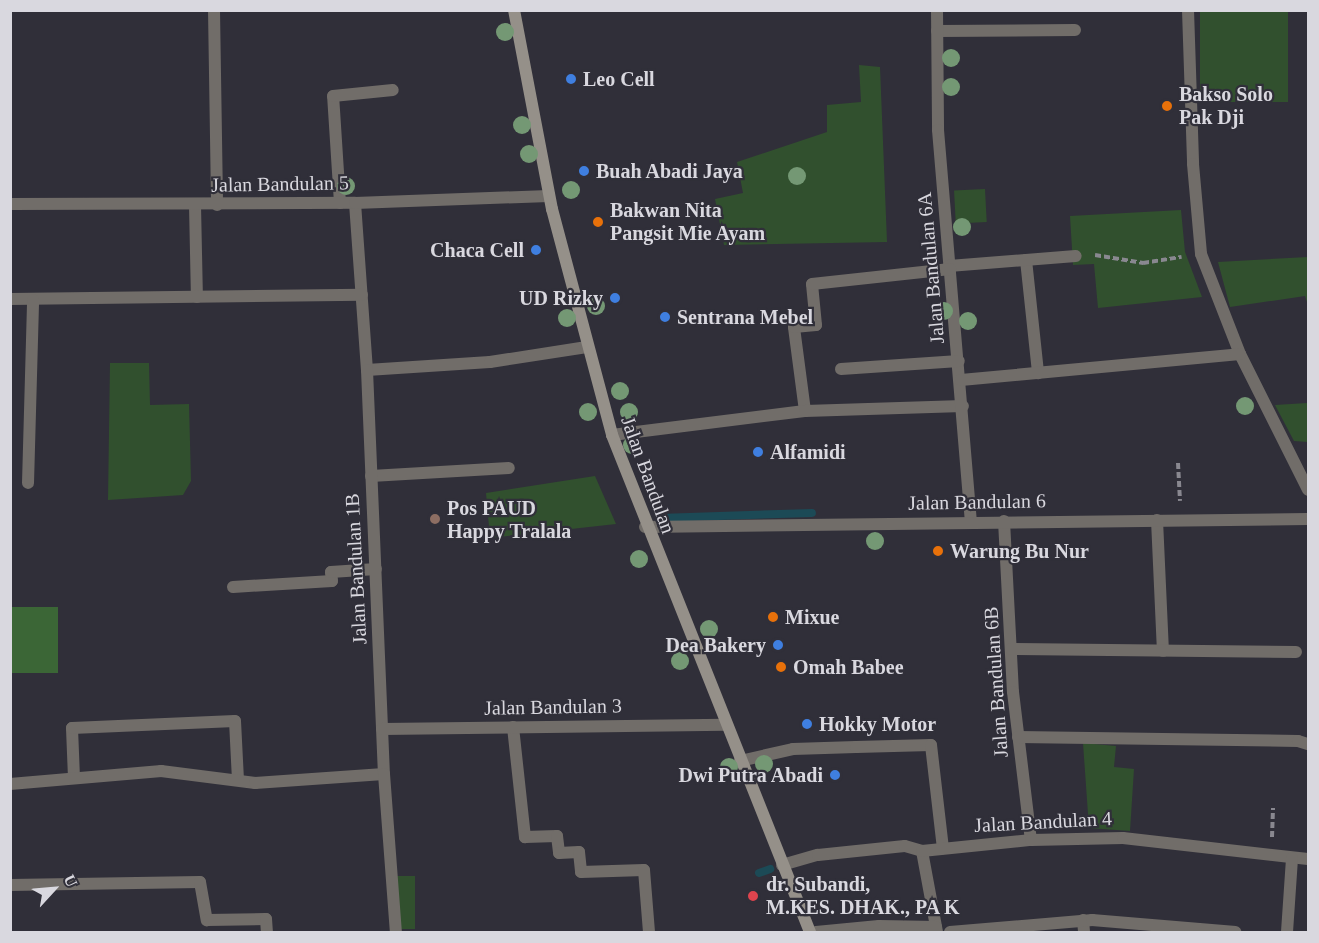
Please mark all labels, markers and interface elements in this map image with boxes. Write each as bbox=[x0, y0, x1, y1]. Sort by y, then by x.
place label: Leo Cell bbox=[583, 67, 655, 91]
marker: Leo Cell bbox=[564, 72, 578, 86]
place label: Bakso Solo Pak Dji bbox=[1179, 83, 1273, 130]
marker: Bakso Solo Pak Dji bbox=[1160, 99, 1174, 113]
place label: Buah Abadi Jaya bbox=[596, 159, 744, 183]
marker: Buah Abadi Jaya bbox=[577, 164, 591, 178]
street label: Jalan Bandulan 5 bbox=[211, 171, 349, 197]
street label: Jalan Bandulan 6A bbox=[912, 191, 950, 345]
place label: Bakwan Nita Pangsit Mie Ayam bbox=[610, 198, 766, 245]
marker: Bakwan Nita Pangsit Mie Ayam bbox=[591, 215, 605, 229]
place label: Chaca Cell bbox=[430, 238, 524, 262]
marker: Chaca Cell bbox=[529, 243, 543, 257]
place label: UD Rizky bbox=[519, 286, 603, 310]
marker: UD Rizky bbox=[608, 291, 622, 305]
place label: Sentrana Mebel bbox=[677, 305, 813, 329]
marker: Sentrana Mebel bbox=[658, 310, 672, 324]
street label: Jalan Bandulan bbox=[616, 413, 680, 537]
place label: Alfamidi bbox=[770, 440, 846, 464]
marker: Alfamidi bbox=[751, 445, 765, 459]
street label: Jalan Bandulan 6 bbox=[908, 489, 1046, 515]
street label: Jalan Bandulan 1B bbox=[340, 493, 372, 645]
place label: Pos PAUD Happy Tralala bbox=[447, 496, 572, 543]
marker: Pos PAUD Happy Tralala bbox=[428, 512, 442, 526]
place label: Warung Bu Nur bbox=[950, 539, 1089, 563]
marker: Warung Bu Nur bbox=[931, 544, 945, 558]
place label: Mixue bbox=[785, 605, 839, 629]
street label: Jalan Bandulan 6B bbox=[979, 606, 1013, 758]
marker: Mixue bbox=[766, 610, 780, 624]
place label: Dea Bakery bbox=[665, 633, 766, 657]
marker: Dea Bakery bbox=[771, 638, 785, 652]
place label: Omah Babee bbox=[793, 655, 904, 679]
marker: Omah Babee bbox=[774, 660, 788, 674]
street label: Jalan Bandulan 3 bbox=[484, 694, 622, 720]
place label: Hokky Motor bbox=[819, 712, 936, 736]
marker: Hokky Motor bbox=[800, 717, 814, 731]
place label: Dwi Putra Abadi bbox=[677, 763, 823, 787]
marker: Dwi Putra Abadi bbox=[828, 768, 842, 782]
street label: Jalan Bandulan 4 bbox=[974, 806, 1112, 838]
north arrow bbox=[24, 859, 84, 919]
text: U bbox=[60, 872, 81, 890]
place label: dr. Subandi, M.KES. DHAK., PA K bbox=[766, 873, 961, 920]
marker: dr. Subandi, M.KES. DHAK., PA K bbox=[744, 887, 762, 905]

